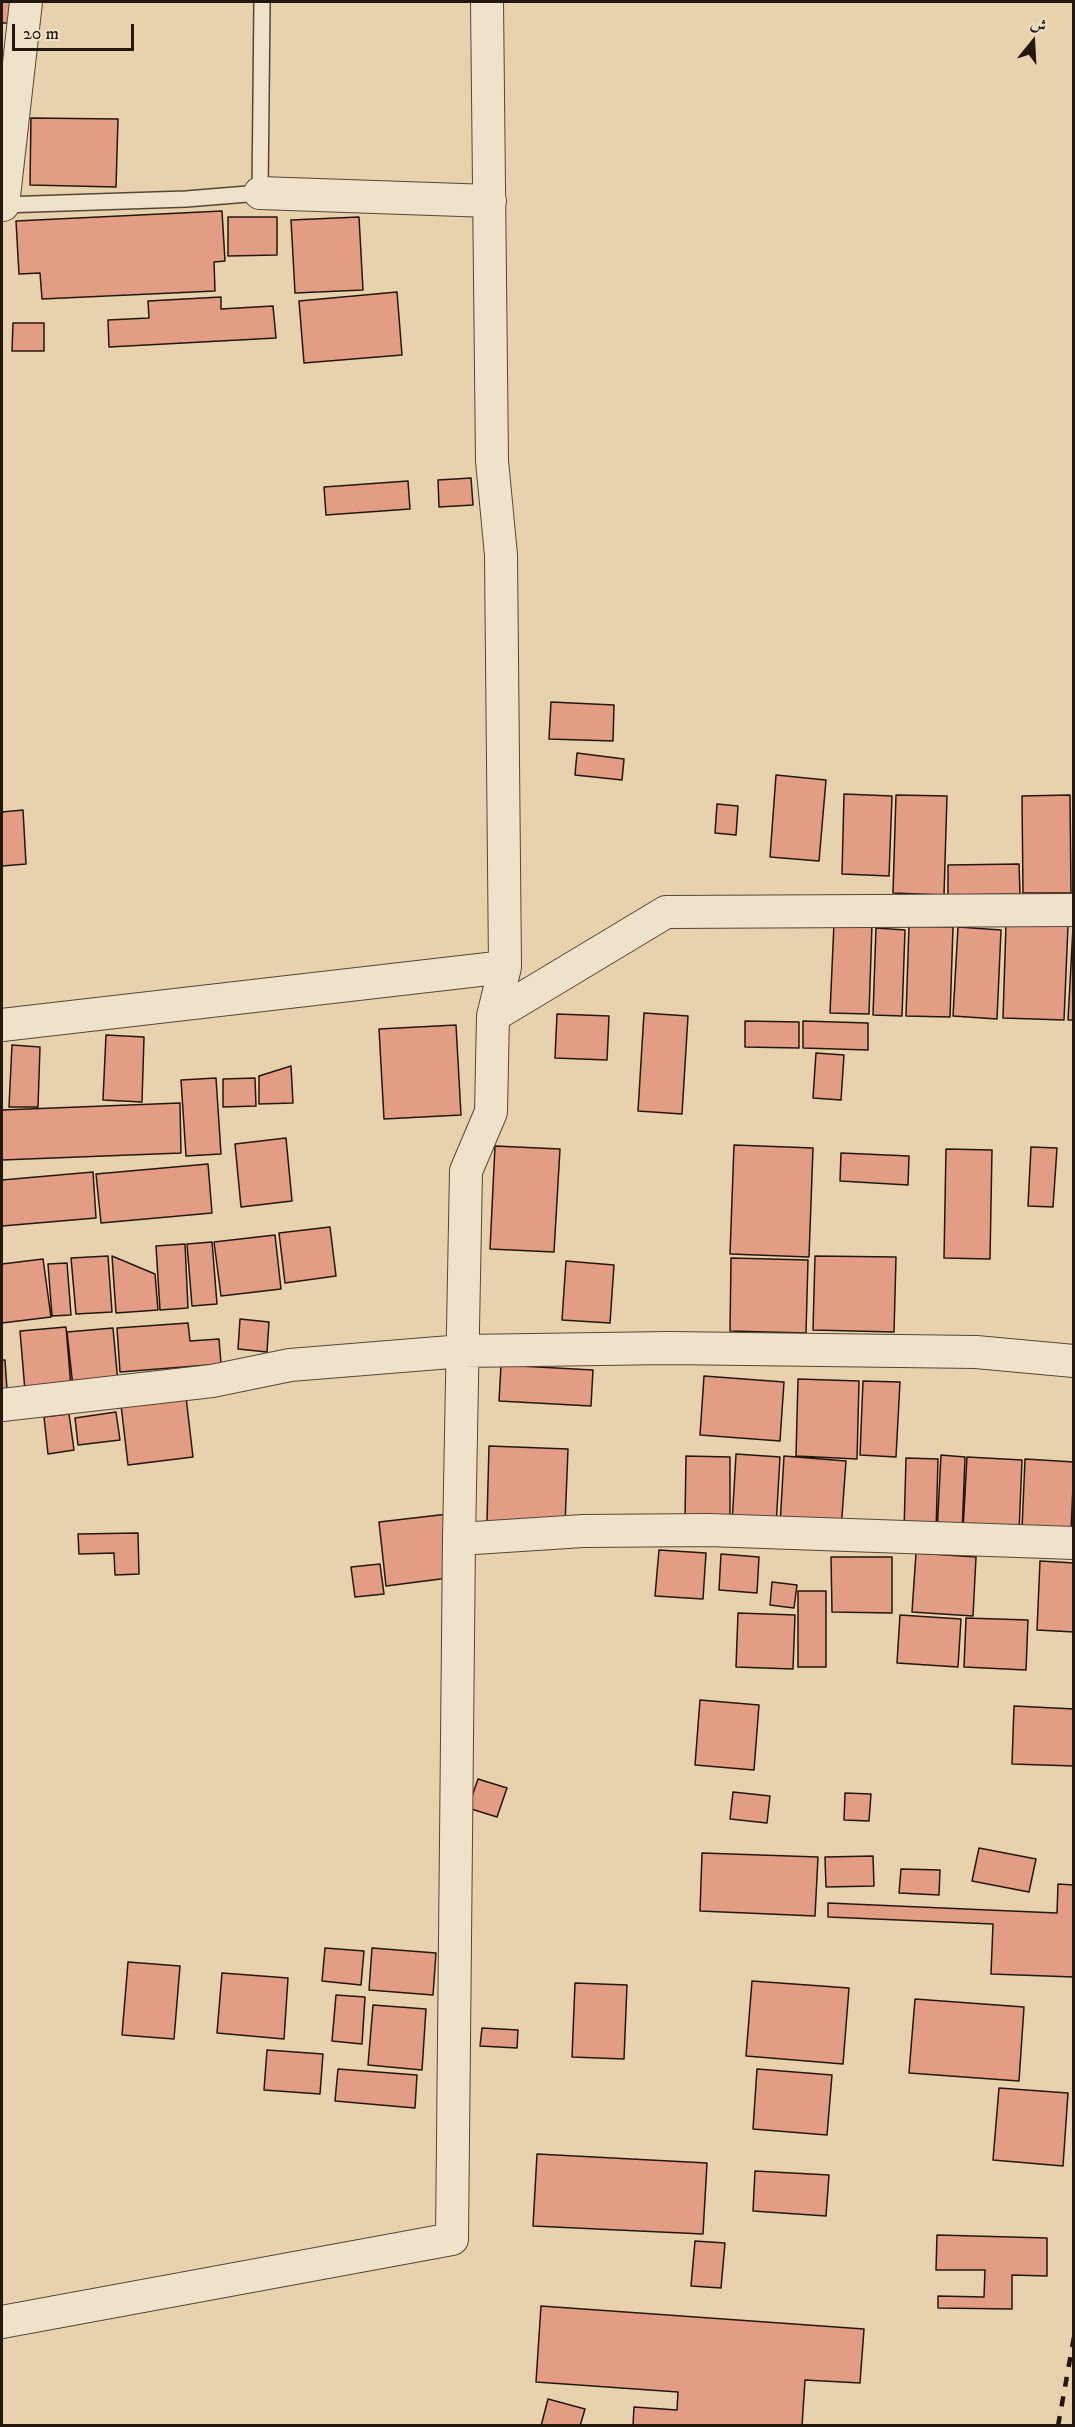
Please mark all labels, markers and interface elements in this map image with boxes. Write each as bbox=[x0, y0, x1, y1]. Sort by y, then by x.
scale bar bbox=[15, 12, 136, 50]
north arrow bbox=[1003, 12, 1063, 72]
text: ش bbox=[1028, 13, 1049, 37]
text: 20 m bbox=[23, 23, 59, 45]

